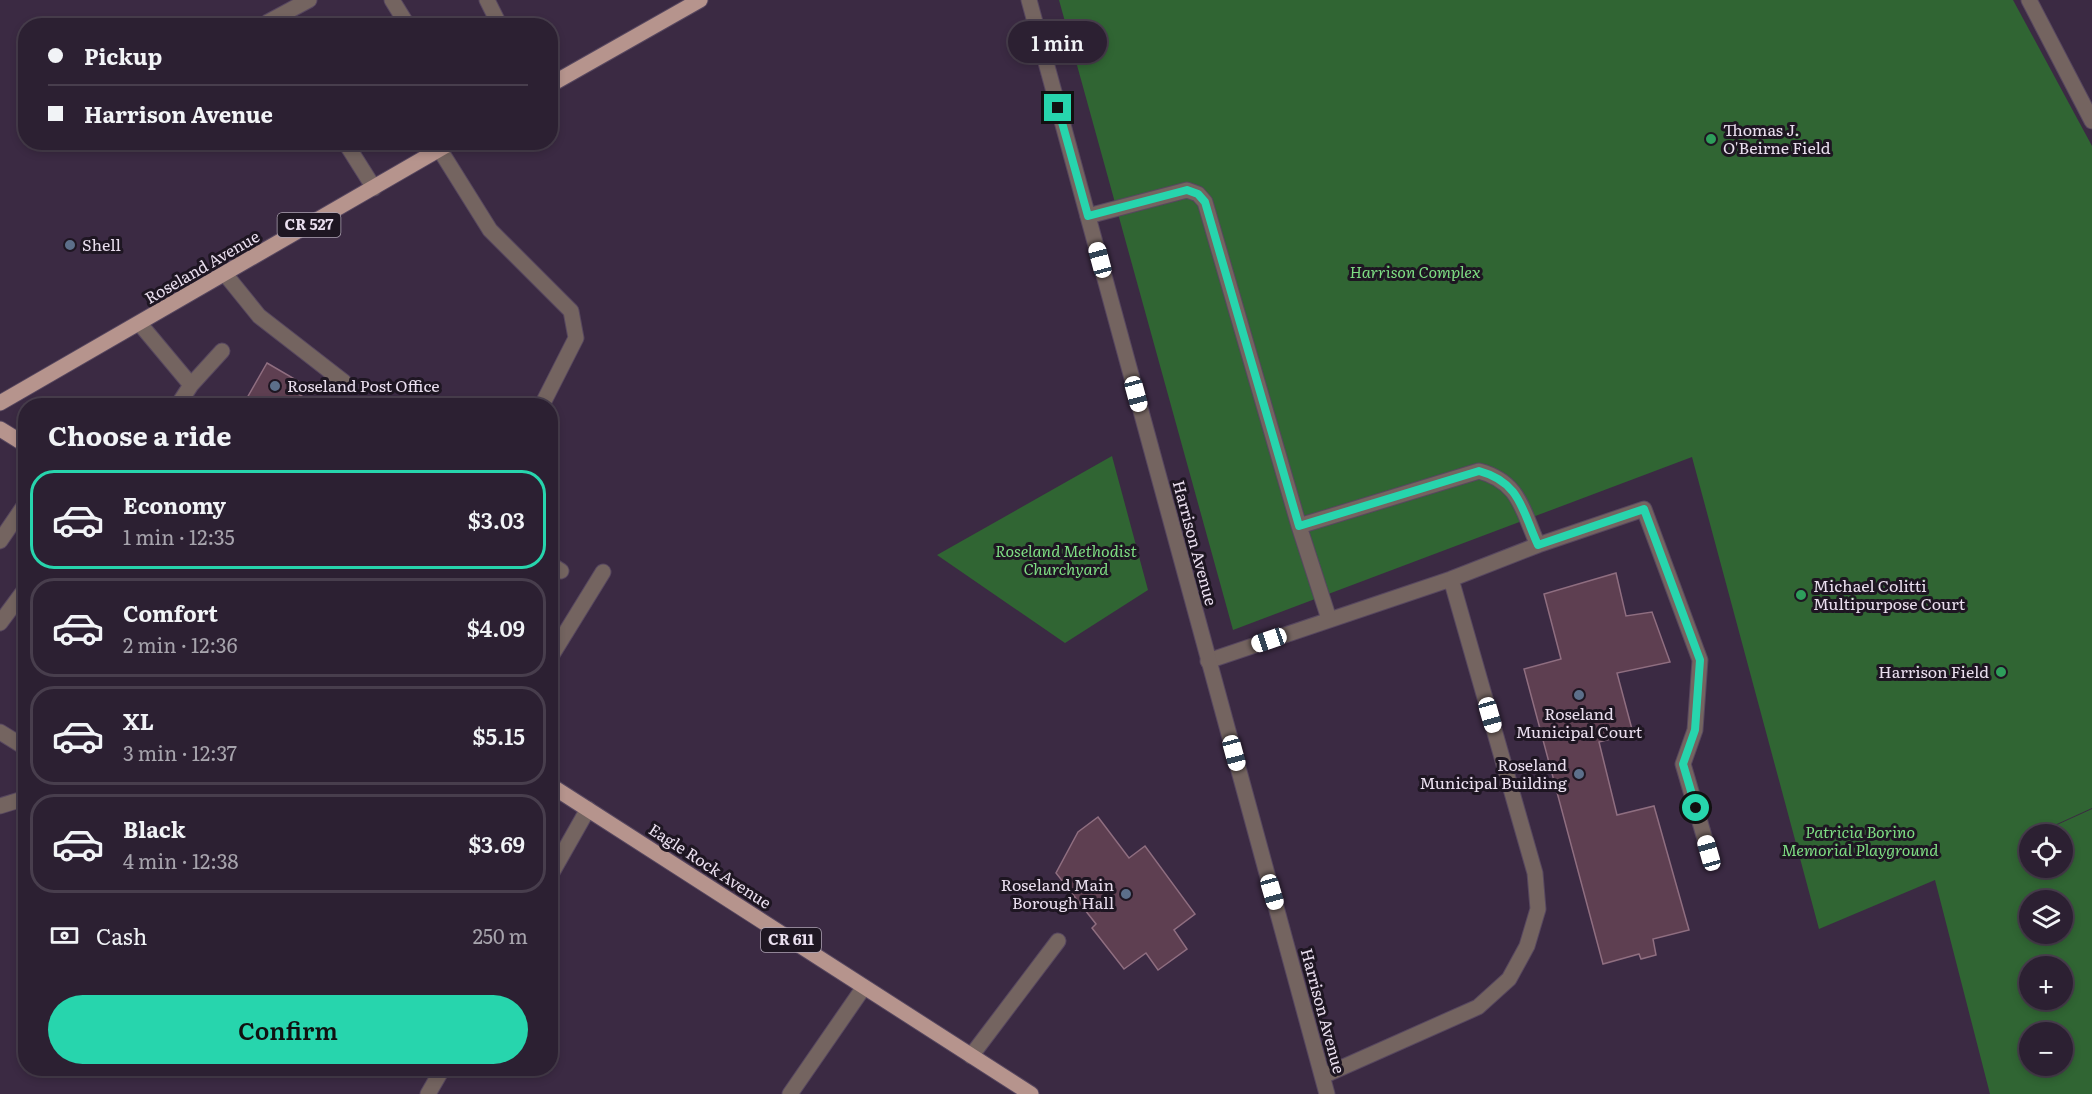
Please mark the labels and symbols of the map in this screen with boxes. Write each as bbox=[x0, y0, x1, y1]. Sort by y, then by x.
callout: 1 min bbox=[1008, 21, 1108, 63]
route end bbox=[1044, 94, 1071, 121]
place label: Thomas J. O'Beirne Field bbox=[1723, 117, 1831, 159]
marker: Thomas J. O'Beirne Field bbox=[1704, 132, 1718, 146]
road number: CR 527 bbox=[278, 213, 340, 237]
street label: Roseland Avenue bbox=[140, 223, 263, 309]
place label: Shell bbox=[82, 232, 121, 256]
marker: Shell bbox=[63, 238, 77, 252]
car bbox=[1087, 240, 1113, 280]
park label: Harrison Complex bbox=[1350, 259, 1481, 283]
place label: Roseland Post Office bbox=[287, 373, 440, 397]
car bbox=[1123, 374, 1149, 414]
marker: Roseland Post Office bbox=[268, 379, 282, 393]
street label: Harrison Avenue bbox=[1168, 477, 1224, 608]
park label: Roseland Methodist Churchyard bbox=[995, 538, 1138, 580]
place label: Michael Colitti Multipurpose Court bbox=[1813, 573, 1966, 615]
marker: Michael Colitti Multipurpose Court bbox=[1794, 588, 1808, 602]
car bbox=[1249, 626, 1289, 654]
place label: Harrison Field bbox=[1878, 659, 1989, 683]
marker: Harrison Field bbox=[1994, 665, 2008, 679]
marker: Roseland Municipal Court bbox=[1572, 688, 1586, 702]
car bbox=[1476, 695, 1504, 735]
place label: Roseland Municipal Court bbox=[1516, 701, 1643, 743]
car bbox=[1221, 733, 1247, 773]
place label: Roseland Municipal Building bbox=[1419, 752, 1567, 794]
marker: Roseland Municipal Building bbox=[1572, 767, 1586, 781]
route start bbox=[1682, 794, 1709, 821]
street label: Eagle Rock Avenue bbox=[645, 816, 777, 914]
park label: Patricia Borino Memorial Playground bbox=[1782, 819, 1939, 861]
car bbox=[1695, 833, 1723, 873]
place label: Roseland Main Borough Hall bbox=[1001, 872, 1114, 914]
car bbox=[1258, 872, 1286, 912]
marker: Roseland Main Borough Hall bbox=[1119, 887, 1133, 901]
road number: CR 611 bbox=[761, 928, 821, 952]
street label: Harrison Avenue bbox=[1296, 945, 1352, 1076]

